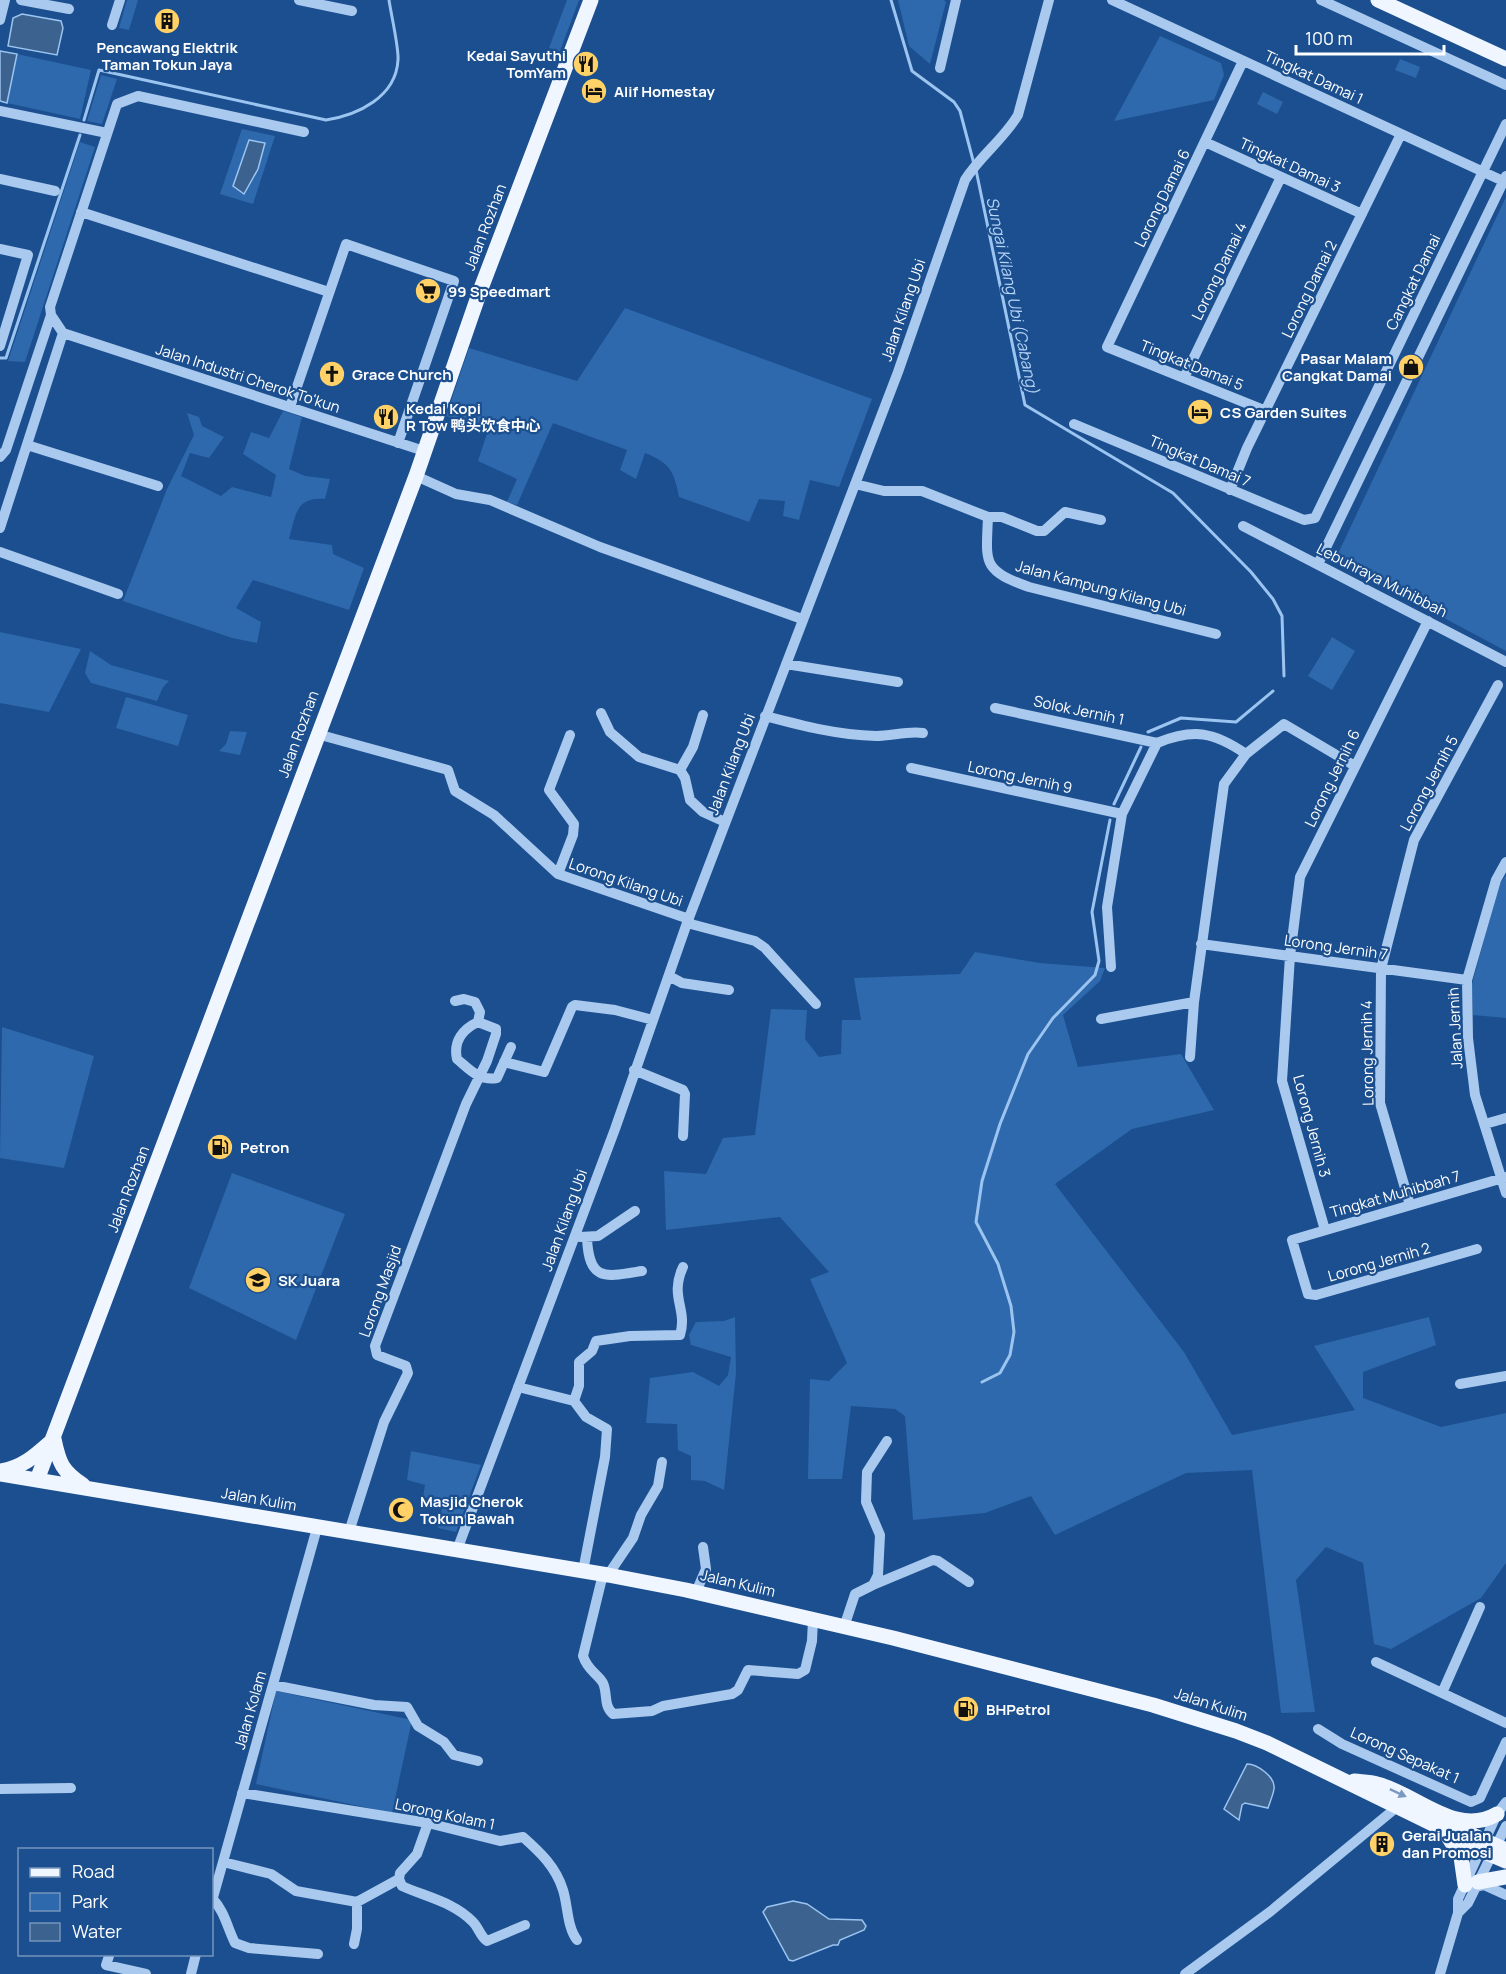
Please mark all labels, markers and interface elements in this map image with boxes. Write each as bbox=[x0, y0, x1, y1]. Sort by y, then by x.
building icon: Pencawang Elektrik Taman Tokun Jaya bbox=[152, 6, 182, 36]
scale bar bbox=[1296, 18, 1444, 56]
text: 100 m bbox=[1305, 26, 1353, 50]
place label: Pencawang Elektrik Taman Tokun Jaya bbox=[96, 37, 238, 75]
place label: Kedai Sayuthi TomYam bbox=[467, 45, 566, 83]
street label: Tingkat Damai 1 bbox=[1261, 45, 1367, 109]
restaurant icon: Kedai Sayuthi TomYam bbox=[571, 49, 601, 79]
hotel icon: Alif Homestay bbox=[579, 76, 609, 106]
place label: Alif Homestay bbox=[614, 81, 715, 102]
street label: Tingkat Damai 3 bbox=[1236, 132, 1344, 198]
street label: Lorong Damai 6 bbox=[1129, 145, 1195, 251]
street label: Jalan Rozhan bbox=[459, 181, 511, 273]
water label: Sungai Kilang Ubi (Cabang) bbox=[981, 195, 1045, 396]
street label: Lorong Damai 4 bbox=[1186, 219, 1252, 323]
street label: Cangkat Damai bbox=[1381, 230, 1445, 334]
street label: Lorong Damai 2 bbox=[1276, 237, 1342, 341]
street label: Jalan Kilang Ubi bbox=[876, 256, 930, 364]
supermarket icon: 99 Speedmart bbox=[413, 276, 443, 306]
place label: 99 Speedmart bbox=[448, 281, 551, 302]
street label: Tingkat Damai 5 bbox=[1137, 335, 1247, 395]
street label: Jalan Industri Cherok To'kun bbox=[153, 338, 343, 418]
place label: Pasar Malam Cangkat Damai bbox=[1282, 348, 1392, 386]
shop icon: Pasar Malam Cangkat Damai bbox=[1396, 352, 1426, 382]
church icon: Grace Church bbox=[317, 359, 347, 389]
place label: Grace Church bbox=[352, 364, 452, 385]
hotel icon: CS Garden Suites bbox=[1185, 397, 1215, 427]
place label: Kedai Kopi R Tow 鸭头饮食中心 bbox=[406, 398, 541, 436]
restaurant icon: Kedai Kopi R Tow 鸭头饮食中心 bbox=[371, 402, 401, 432]
place label: CS Garden Suites bbox=[1220, 402, 1347, 423]
street label: Tingkat Damai 7 bbox=[1146, 430, 1254, 492]
street label: Lebuhraya Muhibbah bbox=[1313, 538, 1451, 622]
street label: Jalan Kampung Kilang Ubi bbox=[1014, 555, 1188, 621]
street label: Jalan Rozhan bbox=[273, 687, 323, 780]
street label: Solok Jernih 1 bbox=[1032, 690, 1126, 730]
street label: Jalan Kilang Ubi bbox=[702, 710, 760, 818]
street label: Lorong Jernih 6 bbox=[1299, 726, 1365, 830]
street label: Lorong Jernih 5 bbox=[1395, 731, 1463, 835]
street label: Lorong Jernih 9 bbox=[966, 756, 1074, 798]
street label: Lorong Kilang Ubi bbox=[566, 853, 686, 911]
street label: Lorong Jernih 7 bbox=[1283, 929, 1389, 965]
street label: Jalan Jernih bbox=[1442, 987, 1468, 1069]
street label: Lorong Jernih 4 bbox=[1356, 1000, 1378, 1106]
street label: Lorong Jernih 3 bbox=[1288, 1072, 1336, 1180]
fuel station icon: Petron bbox=[205, 1132, 235, 1162]
place label: Petron bbox=[240, 1137, 289, 1158]
street label: Jalan Rozhan bbox=[102, 1143, 154, 1235]
street label: Tingkat Muhibbah 7 bbox=[1327, 1165, 1463, 1223]
street label: Jalan Kilang Ubi bbox=[536, 1166, 592, 1274]
street label: Lorong Jernih 2 bbox=[1325, 1237, 1433, 1287]
street label: Lorong Masjid bbox=[354, 1242, 406, 1340]
school or university icon: SK Juara bbox=[243, 1265, 273, 1295]
place label: SK Juara bbox=[278, 1270, 340, 1291]
street label: Jalan Kulim bbox=[220, 1482, 298, 1516]
place label: Masjid Cherok Tokun Bawah bbox=[420, 1491, 524, 1529]
mosque icon: Masjid Cherok Tokun Bawah bbox=[386, 1495, 416, 1525]
street label: Jalan Kulim bbox=[699, 1564, 777, 1602]
street label: Jalan Kolam bbox=[229, 1668, 271, 1752]
street label: Jalan Kulim bbox=[1172, 1682, 1250, 1726]
fuel station icon: BHPetrol bbox=[951, 1694, 981, 1724]
place label: BHPetrol bbox=[986, 1699, 1051, 1720]
street label: Lorong Sepakat 1 bbox=[1347, 1722, 1463, 1788]
one-way arrow bbox=[1390, 1789, 1407, 1798]
street label: Lorong Kolam 1 bbox=[393, 1793, 497, 1835]
place label: Gerai Jualan dan Promosi bbox=[1402, 1825, 1492, 1863]
building icon: Gerai Jualan dan Promosi bbox=[1367, 1829, 1397, 1859]
legend bbox=[18, 1848, 213, 1956]
text: Road bbox=[72, 1859, 115, 1883]
text: Park bbox=[72, 1889, 109, 1913]
text: Water bbox=[72, 1919, 122, 1943]

